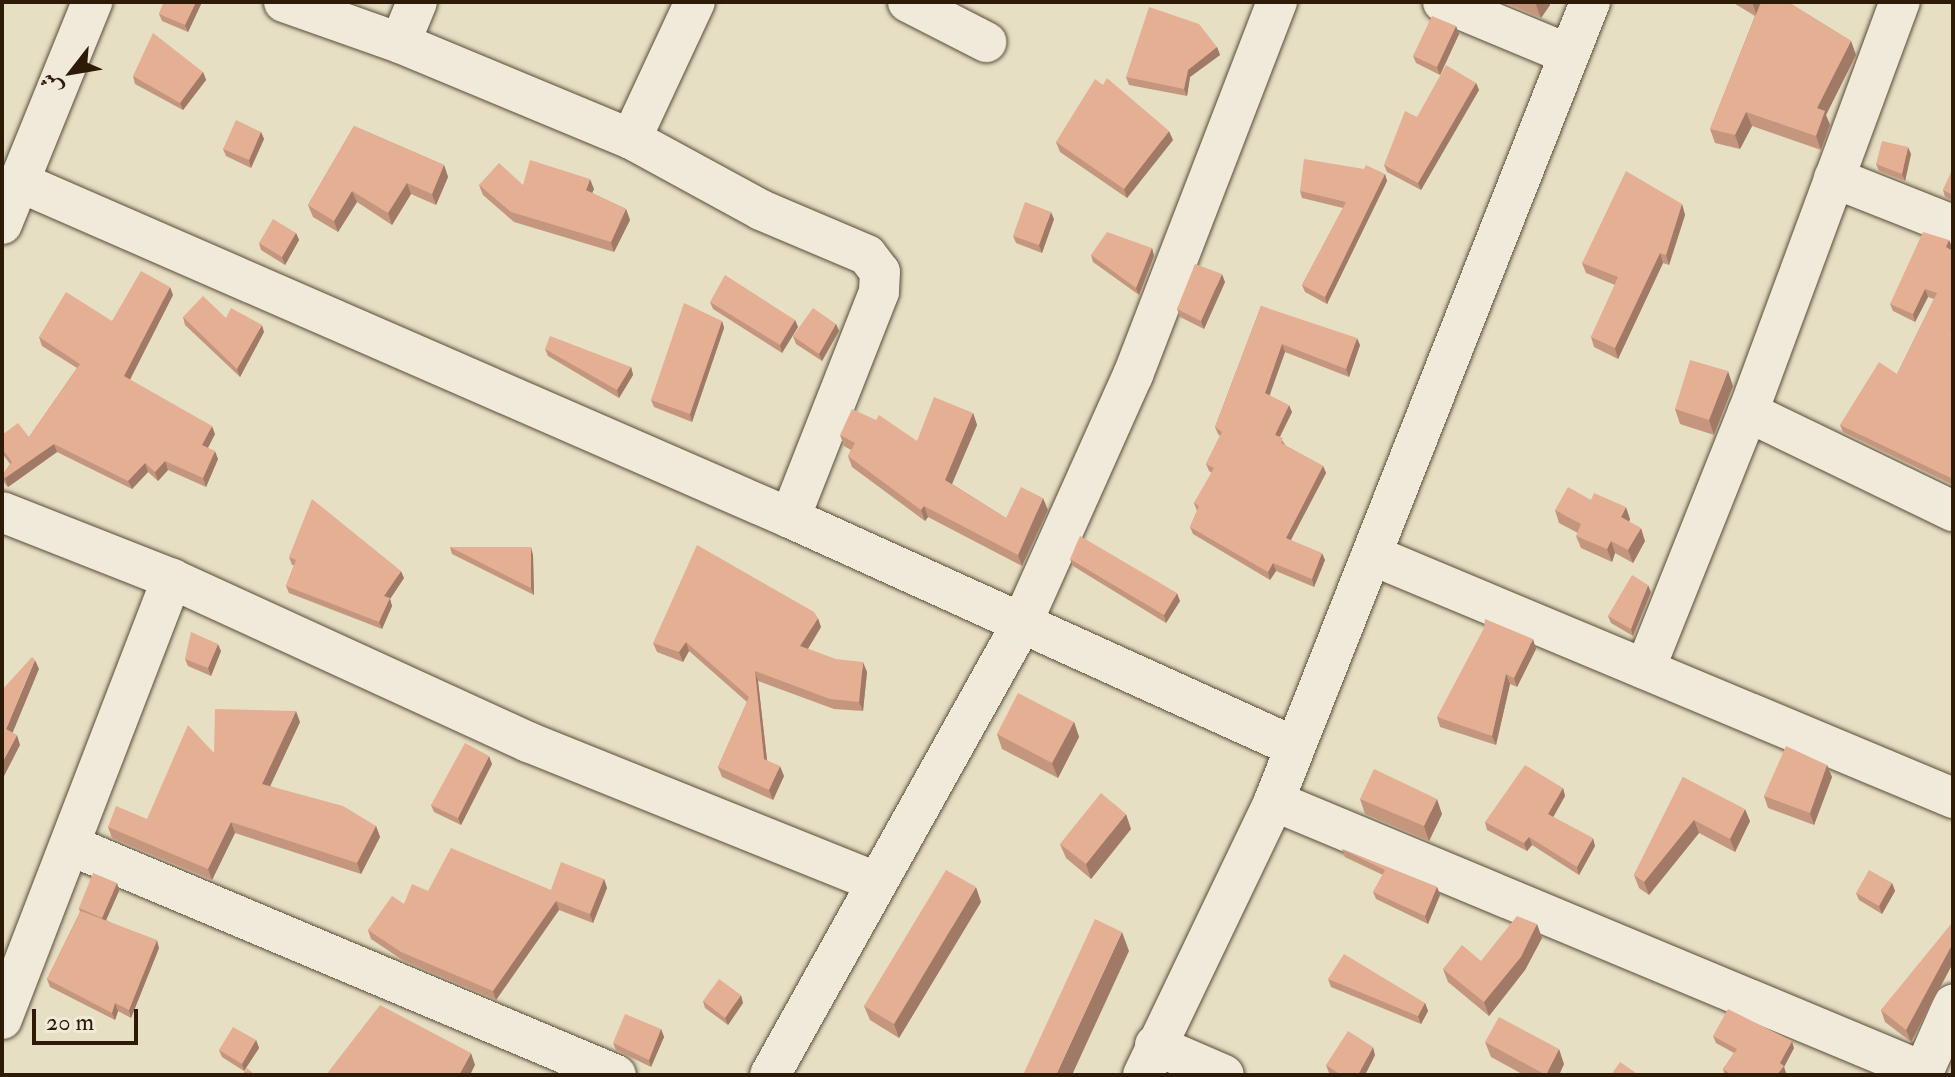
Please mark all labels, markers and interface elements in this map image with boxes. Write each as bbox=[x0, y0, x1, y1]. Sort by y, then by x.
north arrow bbox=[32, 32, 112, 112]
text: ش bbox=[34, 68, 69, 101]
scale bar bbox=[36, 993, 142, 1043]
text: 20 m bbox=[46, 1007, 94, 1038]

